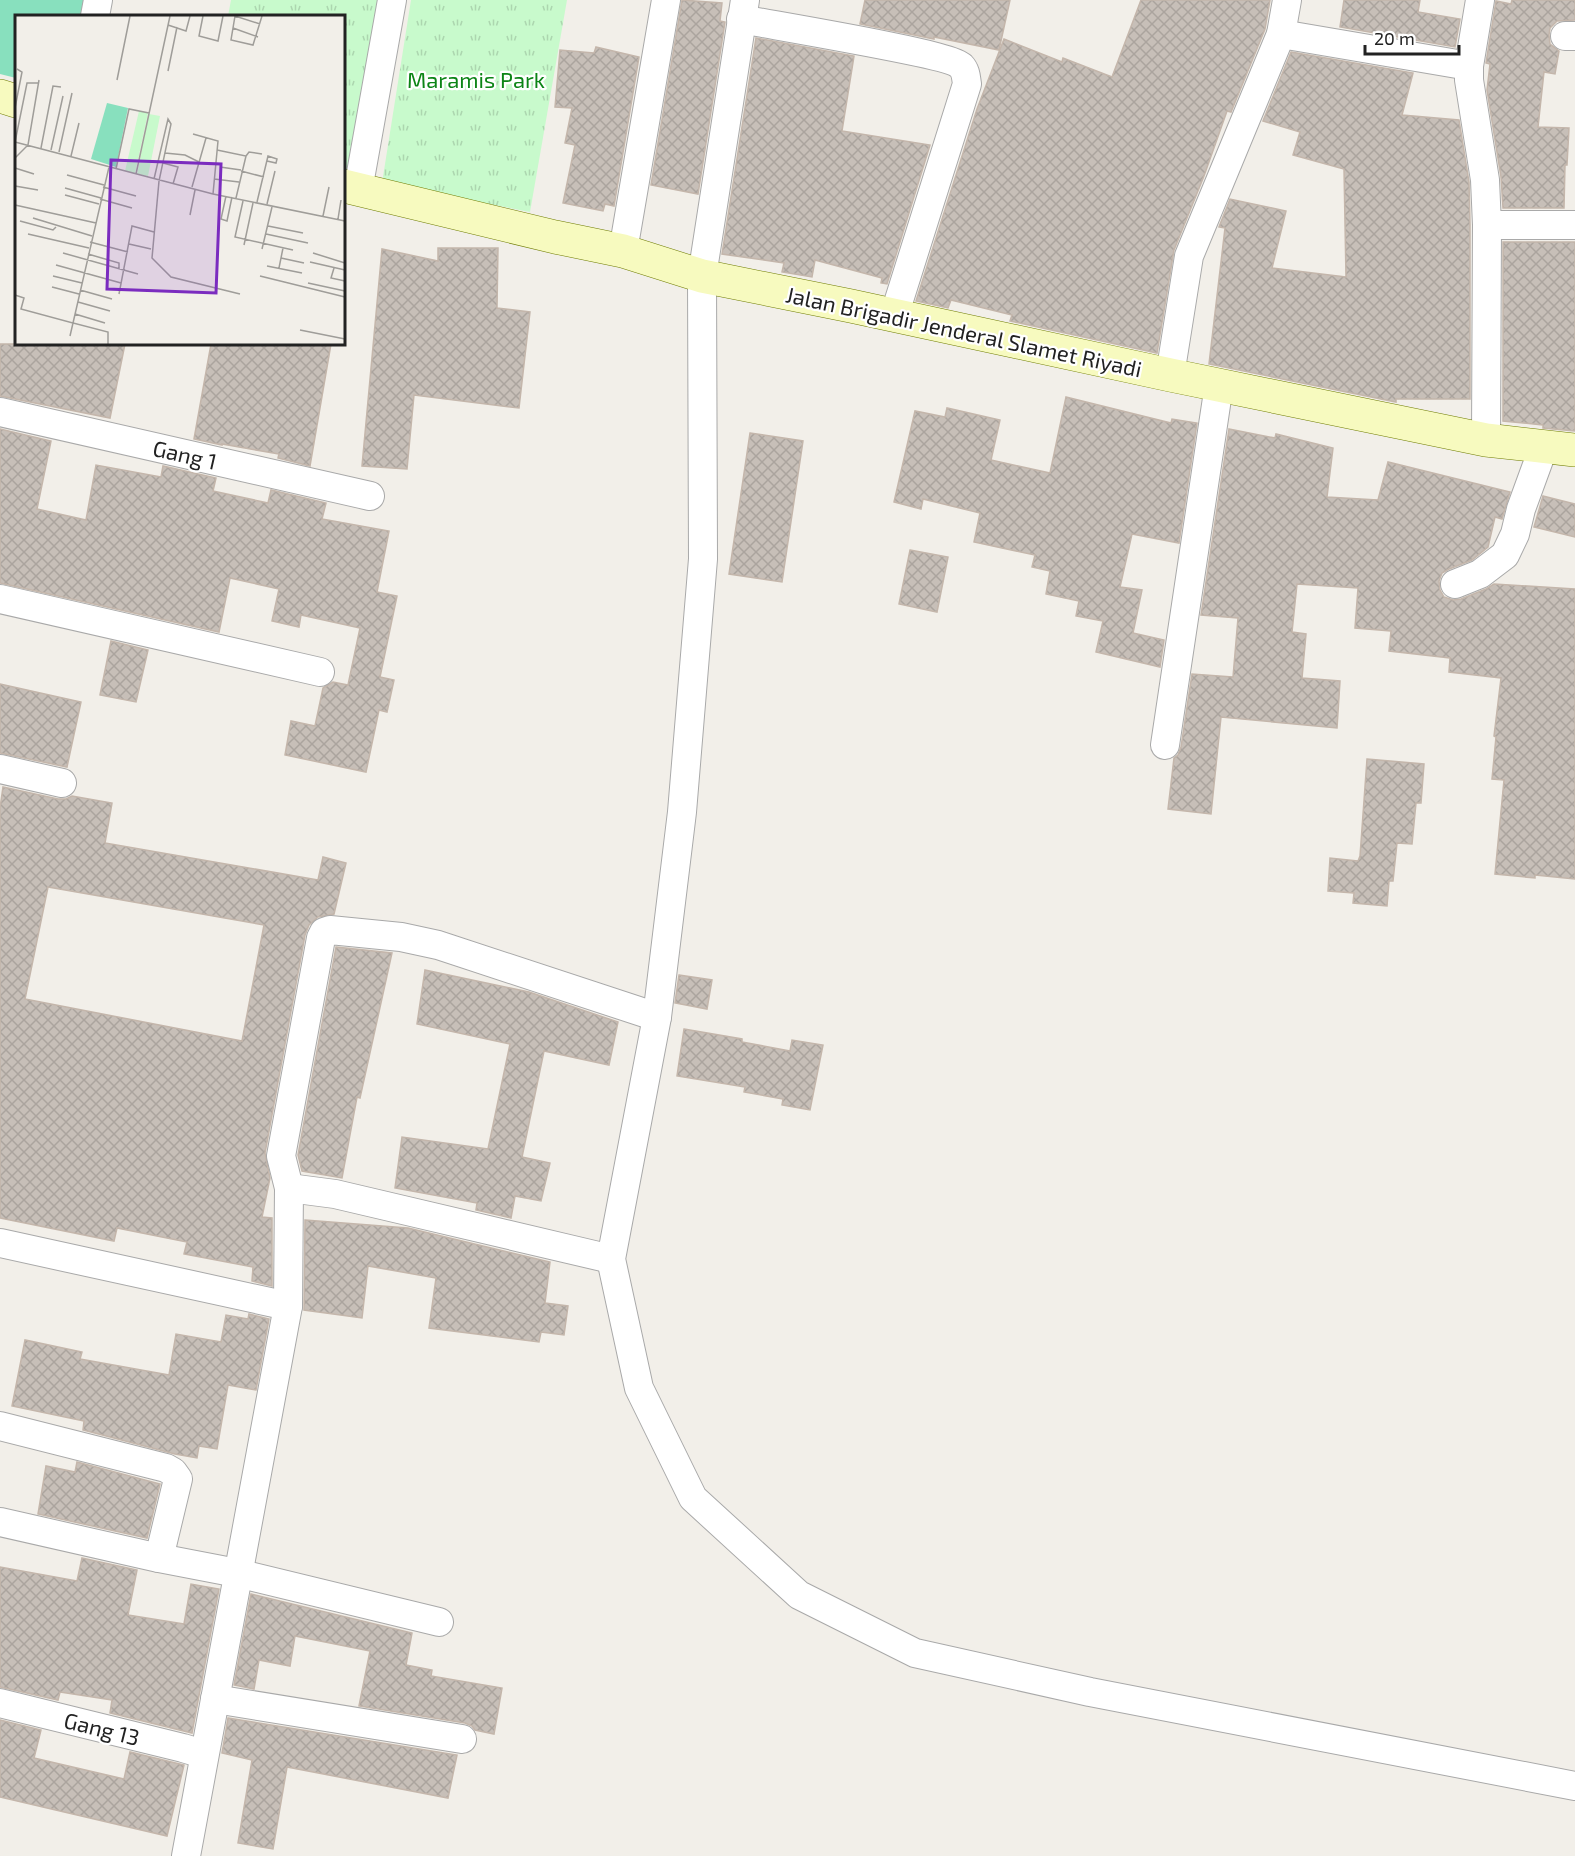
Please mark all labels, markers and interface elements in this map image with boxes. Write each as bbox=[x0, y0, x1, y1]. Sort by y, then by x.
inset map bbox=[15, 15, 345, 345]
scale bar bbox=[1365, 18, 1460, 56]
text: 20 m bbox=[1374, 27, 1415, 49]
park label: Maramis Park bbox=[407, 66, 545, 92]
street label: Jalan Brigadir Jenderal Slamet Riyadi bbox=[784, 281, 1144, 381]
street label: Gang 1 bbox=[151, 434, 219, 474]
street label: Gang 13 bbox=[62, 1706, 142, 1750]

